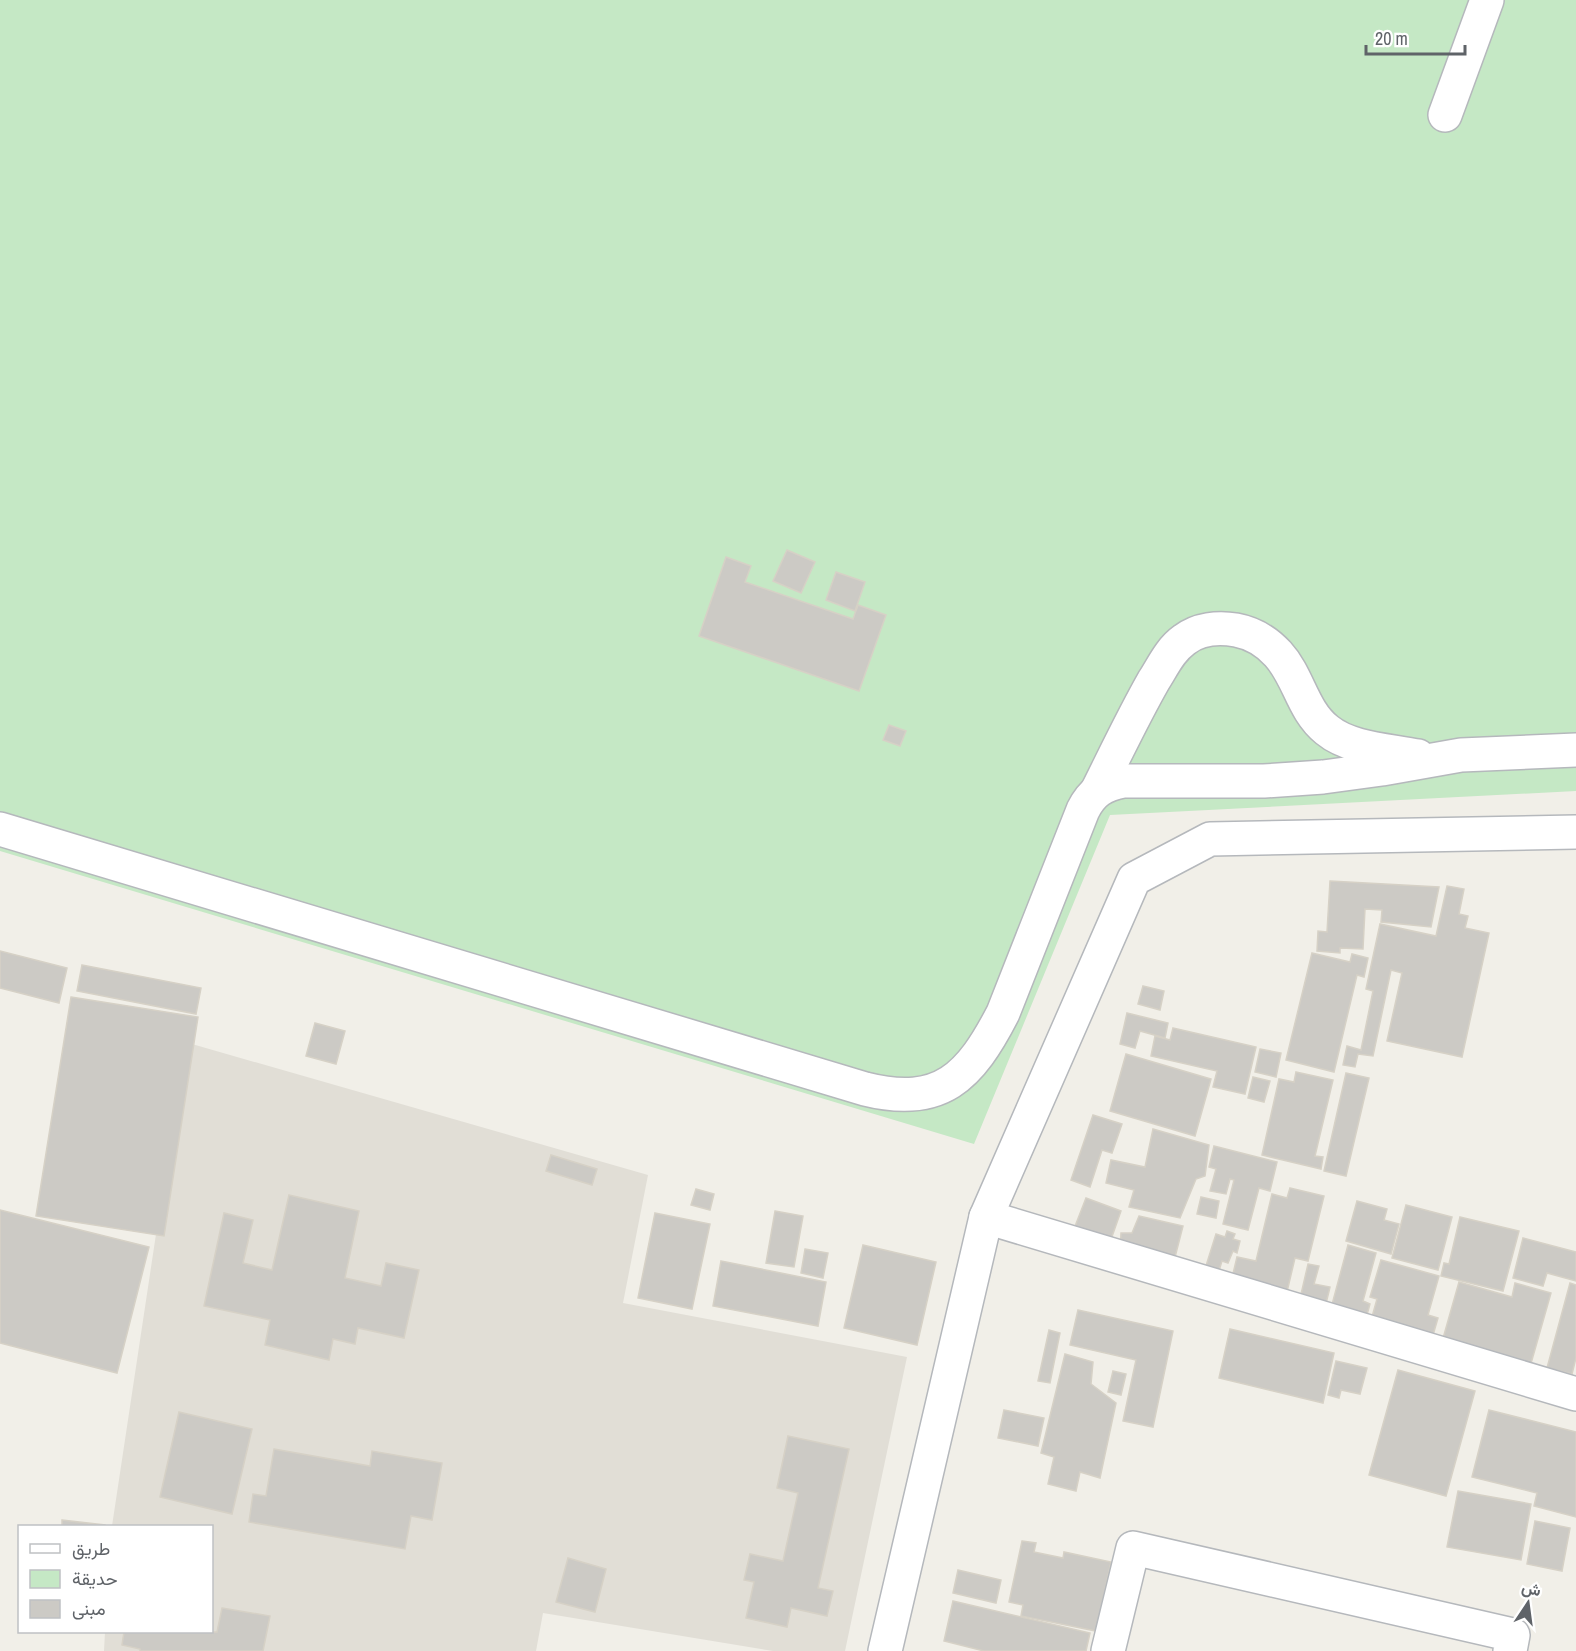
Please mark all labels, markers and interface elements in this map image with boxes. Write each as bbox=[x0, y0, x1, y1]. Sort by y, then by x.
scale bar bbox=[1366, 18, 1465, 56]
text: 20 m bbox=[1375, 26, 1408, 51]
legend bbox=[18, 1525, 213, 1633]
text: طريق bbox=[72, 1536, 110, 1561]
text: حديقة bbox=[72, 1566, 118, 1591]
north arrow bbox=[1498, 1573, 1558, 1633]
text: ش bbox=[1520, 1576, 1543, 1601]
text: مبنى bbox=[72, 1596, 106, 1621]

